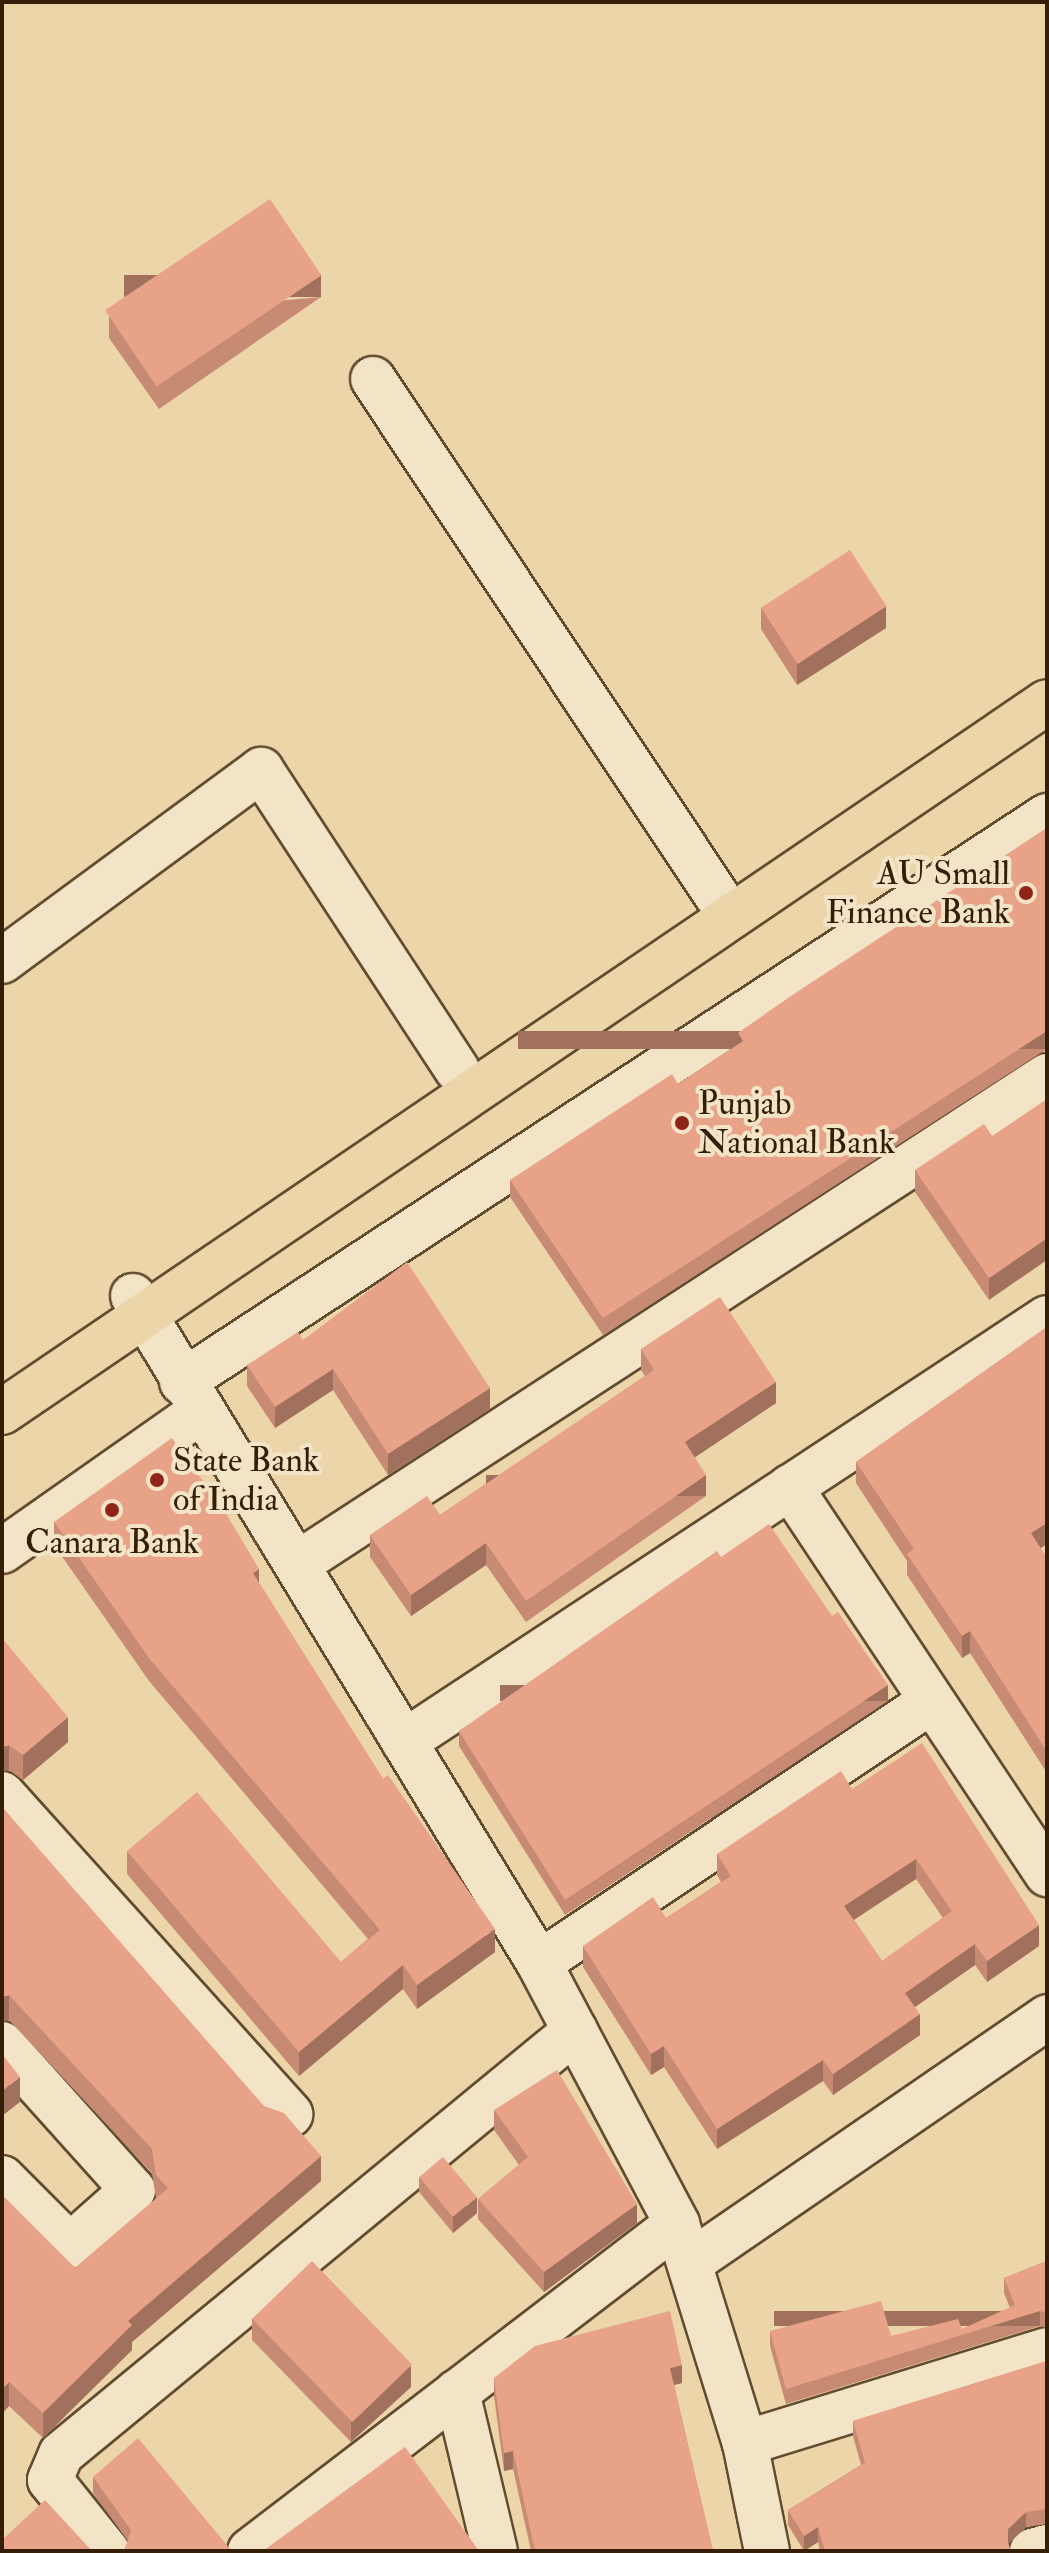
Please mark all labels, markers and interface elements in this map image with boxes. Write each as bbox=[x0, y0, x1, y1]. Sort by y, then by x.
place label: AU Small Finance Bank bbox=[826, 853, 1010, 932]
marker: AU Small Finance Bank bbox=[1017, 884, 1035, 902]
place label: Punjab National Bank bbox=[698, 1083, 895, 1162]
marker: Punjab National Bank bbox=[673, 1114, 691, 1132]
place label: State Bank of India bbox=[173, 1440, 319, 1520]
marker: State Bank of India bbox=[148, 1471, 166, 1489]
marker: Canara Bank bbox=[103, 1501, 121, 1519]
place label: Canara Bank bbox=[25, 1523, 199, 1563]

